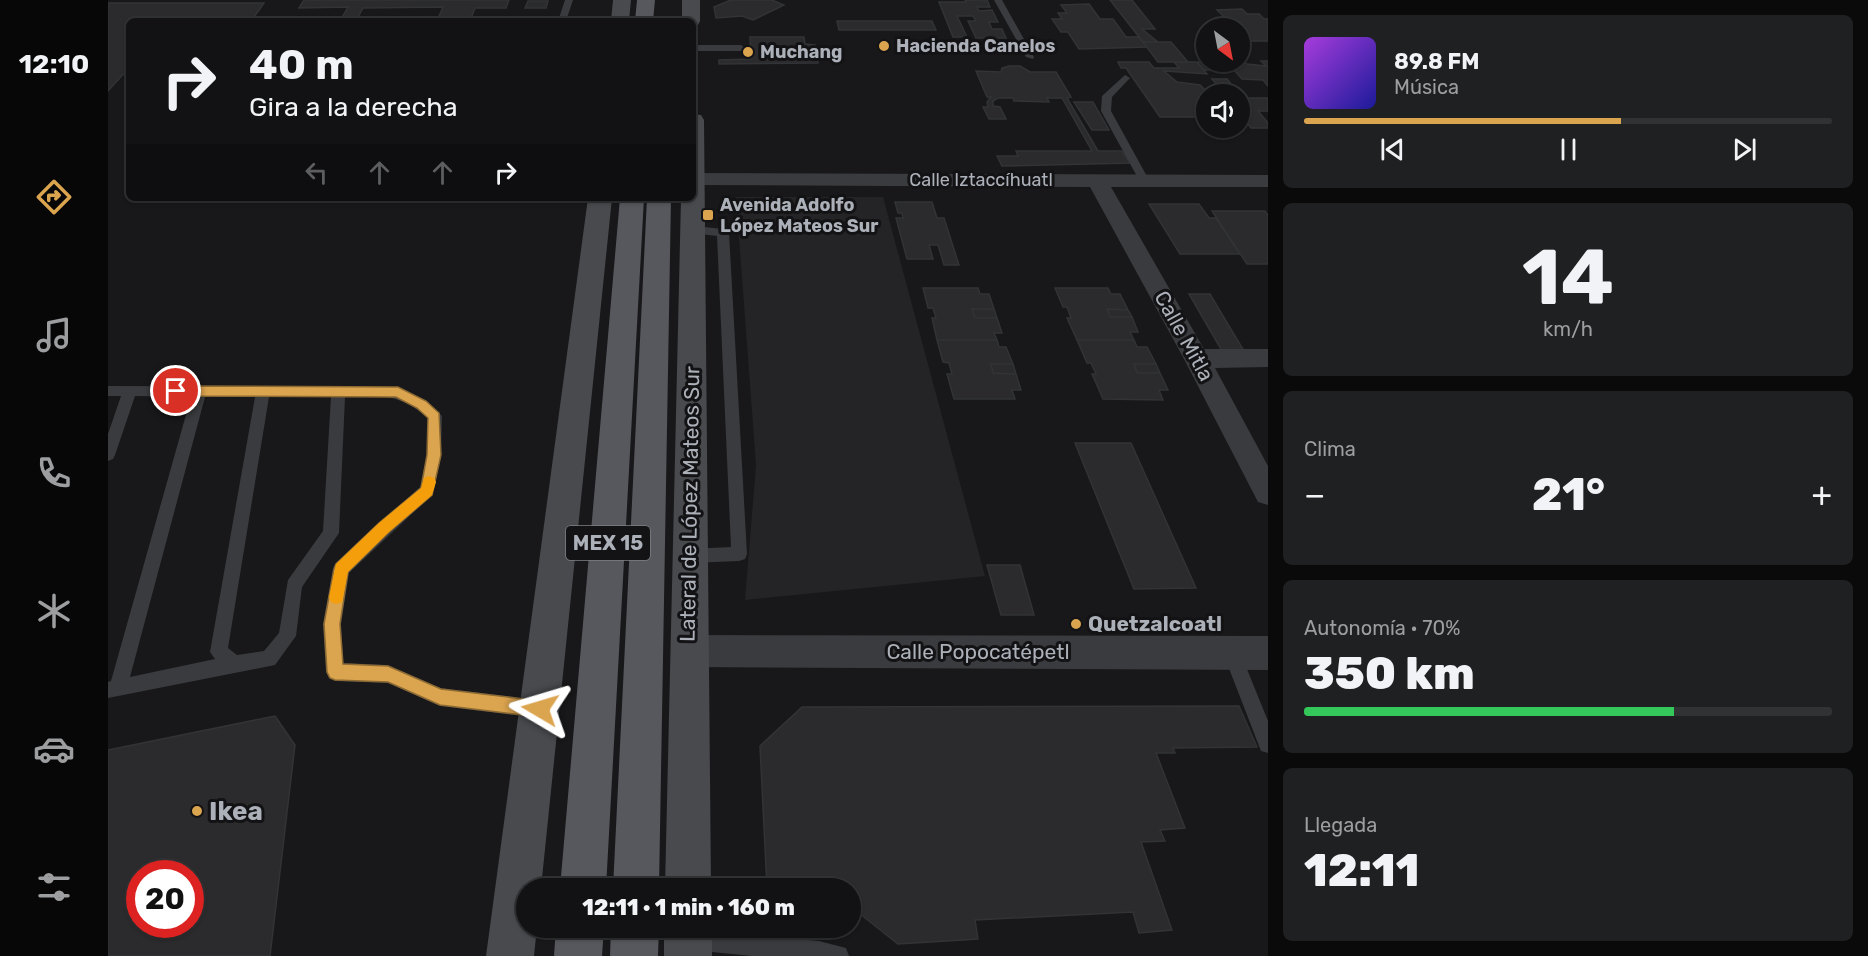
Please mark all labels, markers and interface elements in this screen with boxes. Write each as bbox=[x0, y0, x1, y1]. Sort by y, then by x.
north arrow bbox=[1196, 18, 1250, 72]
map controls bbox=[1196, 18, 1250, 138]
place label: Hacienda Canelos bbox=[896, 35, 1056, 57]
marker: Hacienda Canelos bbox=[877, 39, 891, 53]
text: 40 m bbox=[249, 40, 354, 90]
place label: Muchang bbox=[760, 41, 842, 63]
icon: right bbox=[150, 42, 228, 120]
marker: Muchang bbox=[741, 45, 755, 59]
text: 12:10 bbox=[19, 48, 89, 80]
text: 89.8 FM bbox=[1394, 48, 1479, 75]
text: Música bbox=[1394, 75, 1459, 99]
button: sound bbox=[1196, 84, 1250, 138]
text: Gira a la derecha bbox=[249, 91, 458, 123]
icon: previous bbox=[1376, 133, 1409, 166]
icon: pause bbox=[1552, 133, 1585, 166]
icon: next bbox=[1728, 133, 1761, 166]
icon: left bbox=[300, 156, 333, 189]
icon: ahead bbox=[363, 156, 396, 189]
icon: ahead bbox=[426, 156, 459, 189]
icon: right bbox=[489, 156, 522, 189]
street label: Calle Iztaccíhuatl bbox=[909, 169, 1053, 191]
icon: directions bbox=[33, 176, 75, 218]
place label: Avenida Adolfo López Mateos Sur bbox=[720, 194, 878, 237]
marker: Avenida Adolfo López Mateos Sur bbox=[701, 208, 715, 222]
text: 14 bbox=[1522, 231, 1614, 324]
street label: Calle Mitla bbox=[1149, 286, 1219, 385]
icon: music bbox=[33, 314, 75, 356]
text: km/h bbox=[1543, 317, 1593, 341]
pin bbox=[150, 365, 201, 416]
street label: Lateral de López Mateos Sur bbox=[675, 366, 704, 642]
icon: arrive bbox=[159, 374, 192, 407]
text: Clima bbox=[1304, 437, 1356, 461]
icon: phone bbox=[33, 452, 75, 494]
text: 21° bbox=[1532, 468, 1605, 521]
text: − bbox=[1304, 475, 1325, 514]
text: + bbox=[1811, 475, 1832, 514]
road number: MEX 15 bbox=[566, 526, 650, 560]
icon: climate bbox=[33, 590, 75, 632]
place label: Quetzalcoatl bbox=[1088, 611, 1222, 636]
text: Autonomía · 70% bbox=[1304, 616, 1460, 640]
marker: Quetzalcoatl bbox=[1069, 617, 1083, 631]
street label: Calle Popocatépetl bbox=[886, 639, 1070, 664]
text: 350 km bbox=[1304, 647, 1475, 700]
position arrow bbox=[508, 677, 572, 741]
icon: car bbox=[33, 728, 75, 770]
place label: Ikea bbox=[209, 796, 263, 827]
marker: Ikea bbox=[190, 804, 204, 818]
text: Llegada bbox=[1304, 813, 1377, 837]
text: 12:11 bbox=[1304, 844, 1419, 897]
speed limit sign: 20 bbox=[126, 860, 204, 938]
icon: filters bbox=[33, 866, 75, 908]
text: 12:11 · 1 min · 160 m bbox=[582, 894, 795, 921]

